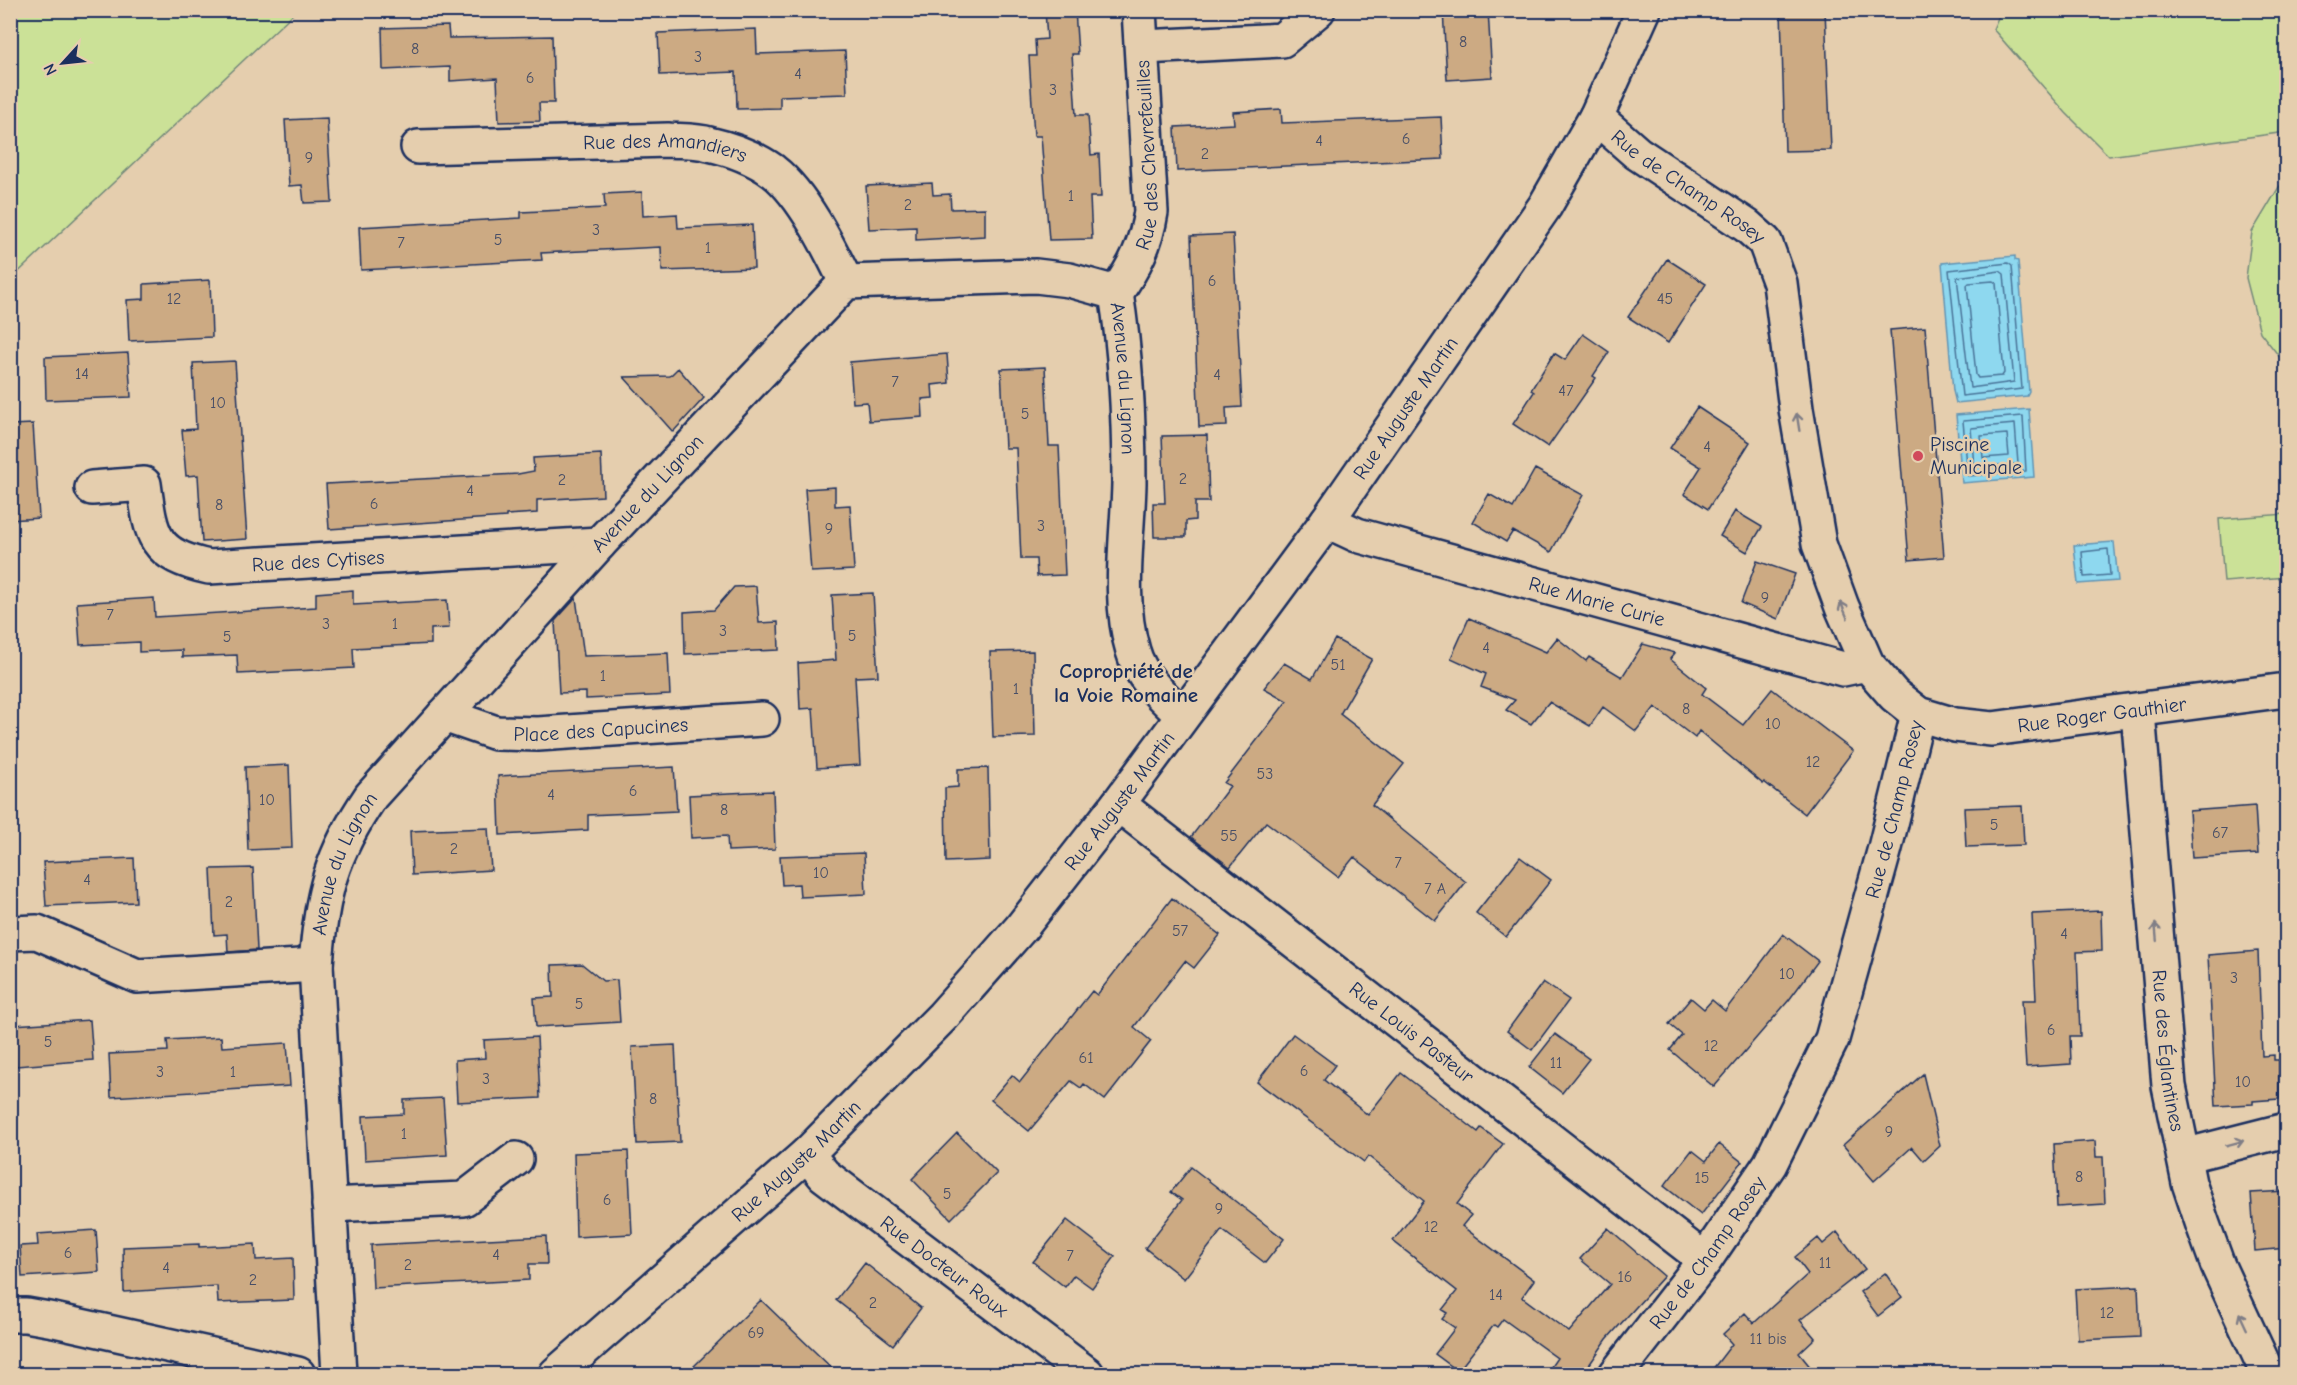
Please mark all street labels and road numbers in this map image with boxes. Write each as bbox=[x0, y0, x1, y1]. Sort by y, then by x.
street label: Rue des Chevrefeuilles bbox=[1131, 59, 1163, 253]
street label: Rue de Champ Rosey bbox=[1607, 125, 1770, 249]
street label: Rue des Amandiers bbox=[583, 129, 751, 167]
street label: Avenue du Lignon bbox=[1106, 301, 1140, 455]
street label: Rue Auguste Martin bbox=[1348, 332, 1463, 484]
street label: Avenue du Lignon bbox=[587, 430, 708, 557]
street label: Rue des Cytises bbox=[251, 546, 385, 576]
street label: Rue Marie Curie bbox=[1526, 572, 1667, 631]
street label: Rue Roger Gauthier bbox=[2016, 692, 2188, 738]
street label: Place des Capucines bbox=[513, 713, 689, 746]
street label: Rue de Champ Rosey bbox=[1861, 718, 1928, 901]
street label: Rue Auguste Martin bbox=[1060, 727, 1180, 875]
street label: Avenue du Lignon bbox=[308, 788, 382, 937]
street label: Rue des Églantines bbox=[2147, 969, 2189, 1134]
street label: Rue Louis Pasteur bbox=[1345, 977, 1478, 1088]
street label: Rue Auguste Martin bbox=[727, 1095, 866, 1227]
street label: Rue de Champ Rosey bbox=[1645, 1172, 1770, 1334]
street label: Rue Docteur Roux bbox=[876, 1211, 1013, 1322]

